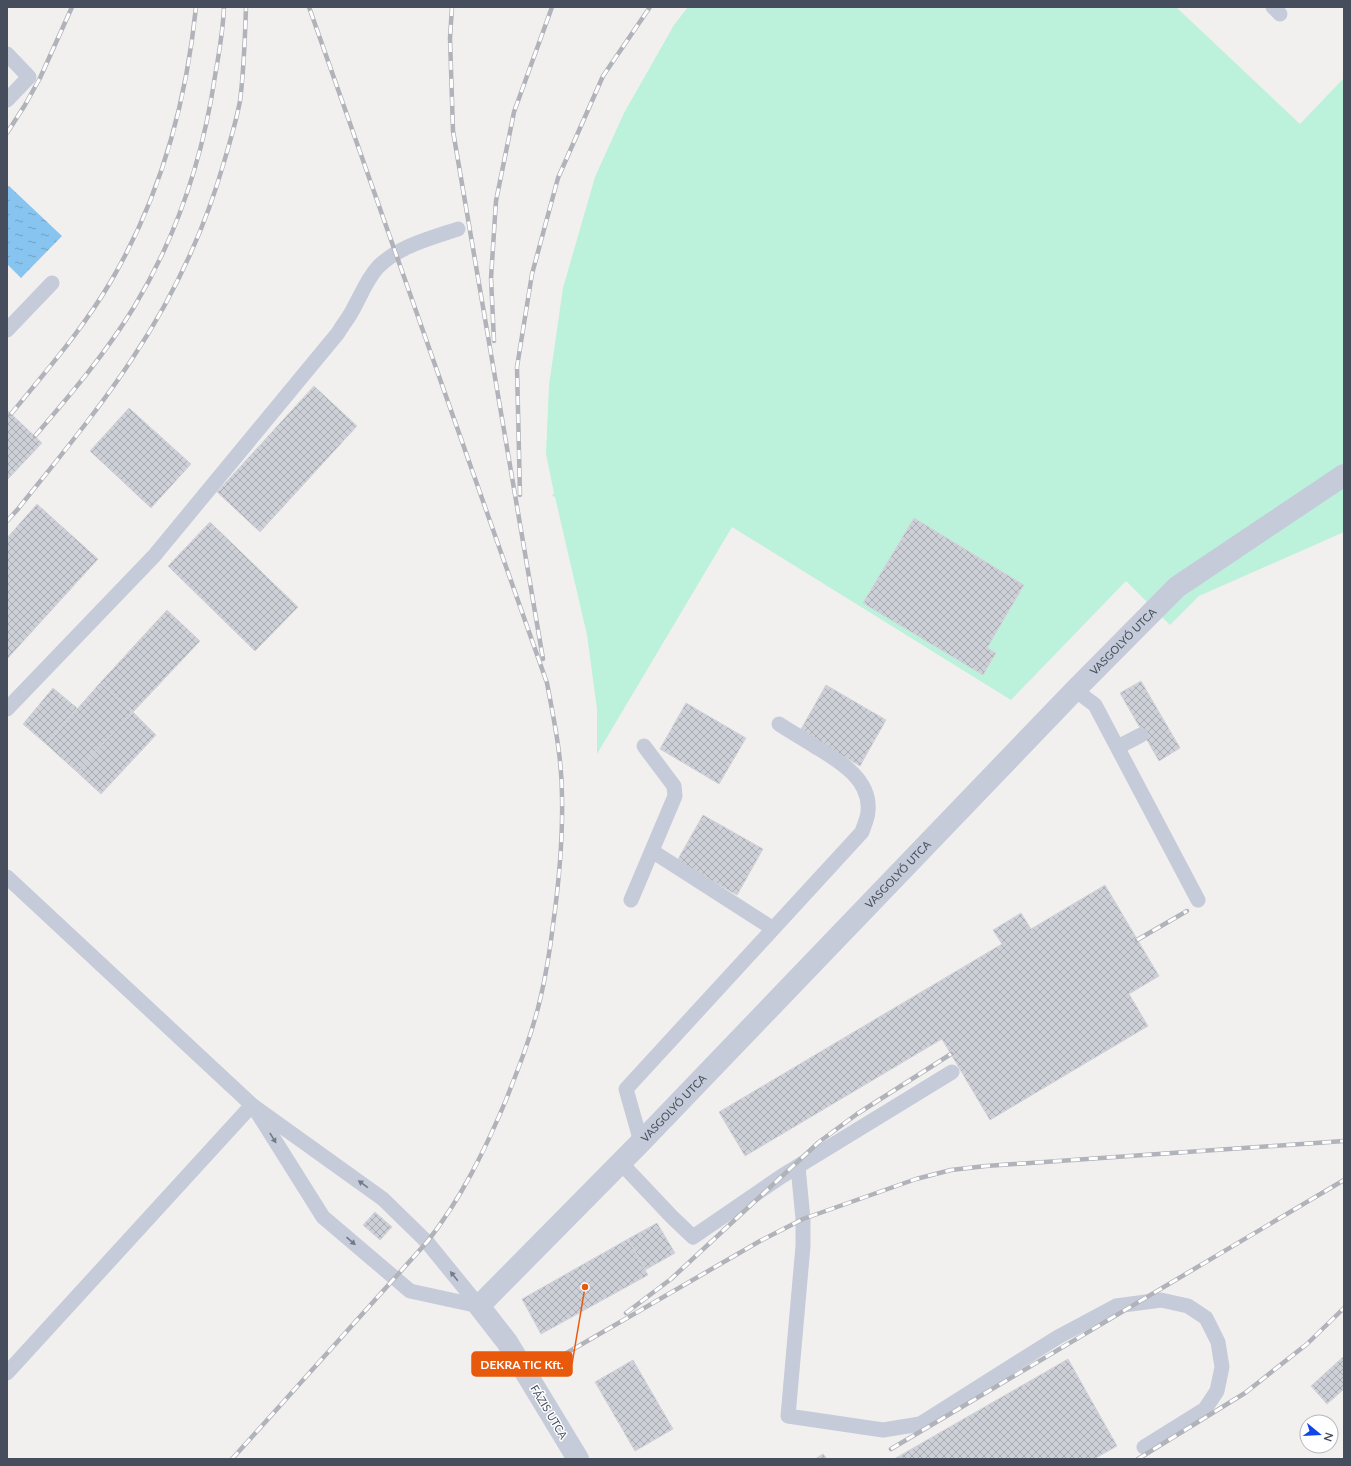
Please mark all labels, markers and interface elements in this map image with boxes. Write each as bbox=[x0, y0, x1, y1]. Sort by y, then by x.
street label: VASGOLYÓ UTCA bbox=[1087, 605, 1159, 677]
street label: VASGOLYÓ UTCA bbox=[862, 837, 933, 911]
street label: VASGOLYÓ UTCA bbox=[638, 1071, 709, 1144]
one-way arrow bbox=[269, 1133, 277, 1143]
one-way arrow bbox=[357, 1180, 368, 1188]
one-way arrow bbox=[345, 1236, 356, 1245]
one-way arrow bbox=[450, 1270, 459, 1281]
callout: DEKRA TIC Kft. bbox=[472, 1352, 572, 1376]
text: DEKRA TIC Kft. bbox=[480, 1357, 564, 1372]
street label: FÁZIS UTCA bbox=[528, 1382, 571, 1442]
north arrow bbox=[1299, 1414, 1339, 1454]
text: N bbox=[1321, 1431, 1336, 1443]

